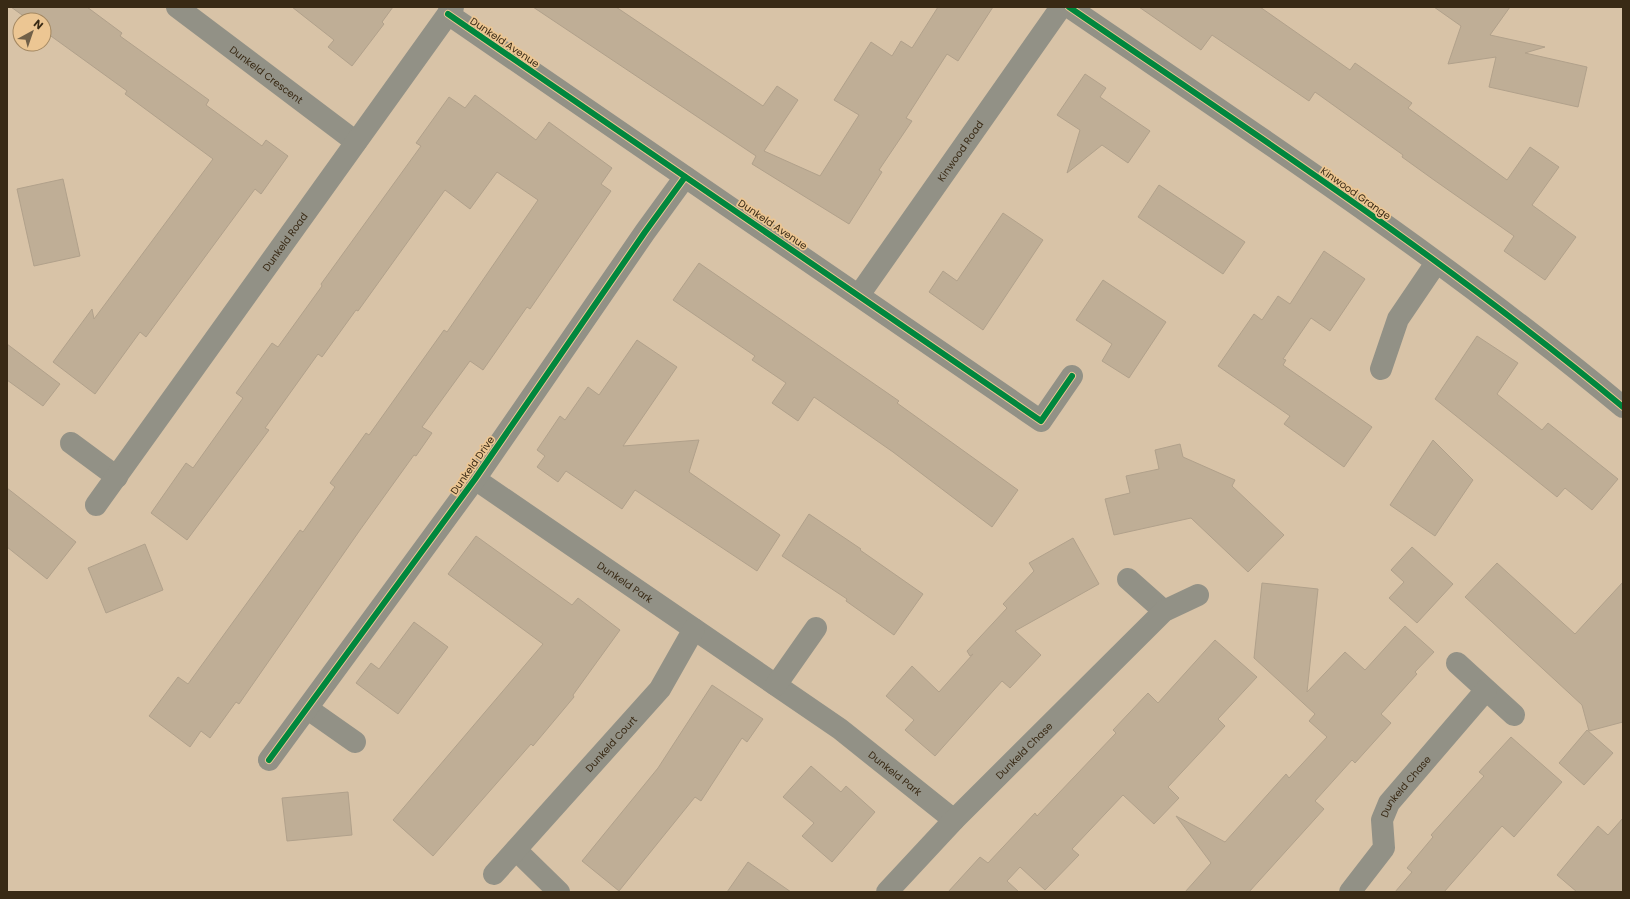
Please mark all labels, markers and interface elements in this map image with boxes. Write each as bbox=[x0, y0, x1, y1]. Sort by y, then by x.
north arrow bbox=[12, 12, 52, 52]
street label: Dunkeld Avenue bbox=[467, 14, 542, 71]
text: N bbox=[30, 16, 47, 33]
street label: Dunkeld Crescent bbox=[226, 42, 306, 108]
street label: Kinwood Road bbox=[934, 118, 987, 185]
street label: Kinwood Grange bbox=[1317, 163, 1394, 223]
street label: Dunkeld Avenue bbox=[735, 196, 810, 253]
street label: Dunkeld Road bbox=[259, 209, 311, 274]
street label: Dunkeld Drive bbox=[447, 433, 498, 498]
street label: Dunkeld Park bbox=[594, 558, 656, 607]
street label: Dunkeld Court bbox=[582, 712, 641, 776]
street label: Dunkeld Chase bbox=[992, 719, 1056, 783]
street label: Dunkeld Park bbox=[865, 747, 925, 800]
street label: Dunkeld Chase bbox=[1377, 752, 1435, 820]

